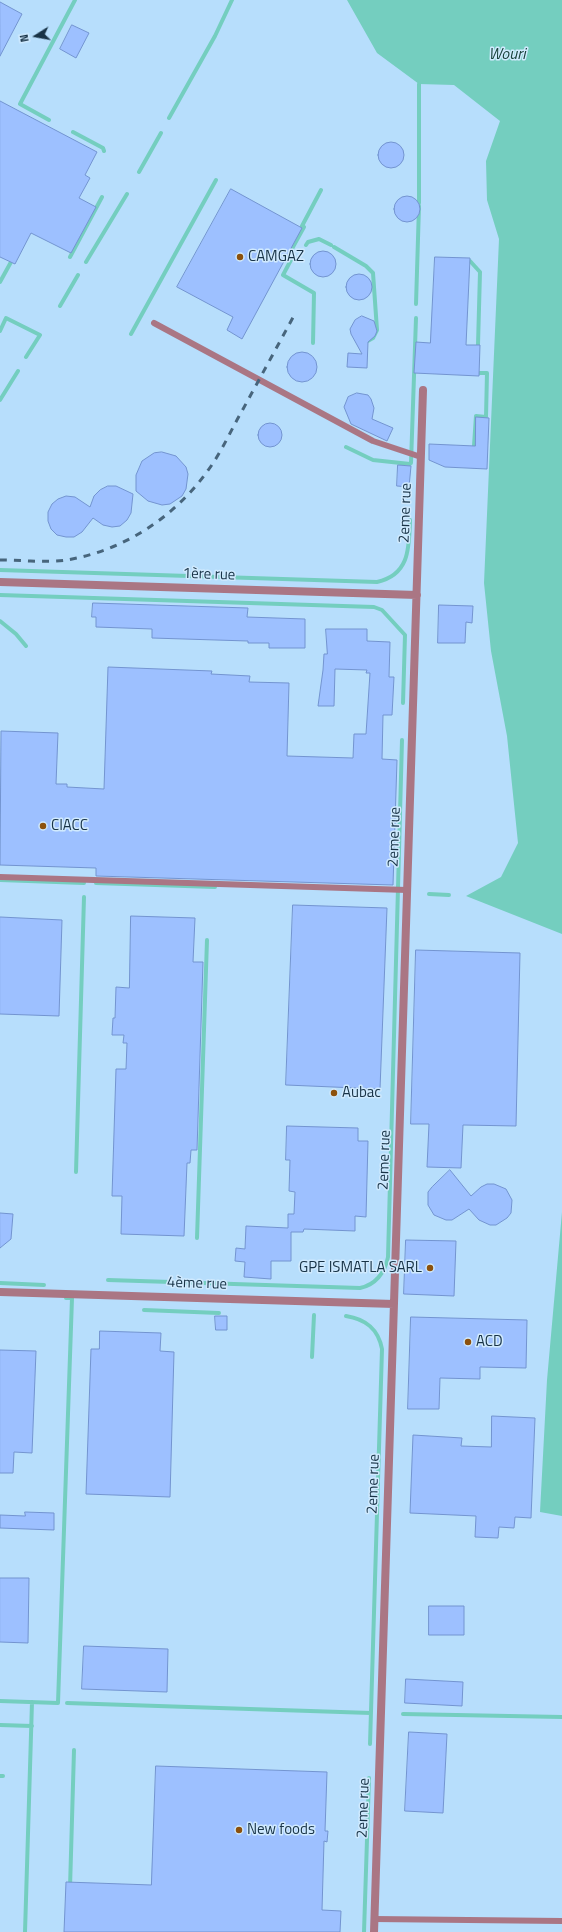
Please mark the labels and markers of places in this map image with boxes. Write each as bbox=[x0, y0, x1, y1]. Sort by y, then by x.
place label: CAMGAZ bbox=[248, 248, 304, 266]
marker: CAMGAZ bbox=[235, 252, 245, 262]
place label: CIACC bbox=[51, 817, 88, 835]
marker: CIACC bbox=[38, 821, 48, 831]
place label: Aubac bbox=[342, 1084, 381, 1102]
marker: Aubac bbox=[329, 1088, 339, 1098]
place label: GPE ISMATLA SARL bbox=[299, 1259, 422, 1277]
marker: GPE ISMATLA SARL bbox=[425, 1263, 435, 1273]
place label: ACD bbox=[476, 1333, 503, 1351]
marker: ACD bbox=[463, 1337, 473, 1347]
place label: New foods bbox=[247, 1821, 315, 1839]
marker: New foods bbox=[234, 1825, 244, 1835]

